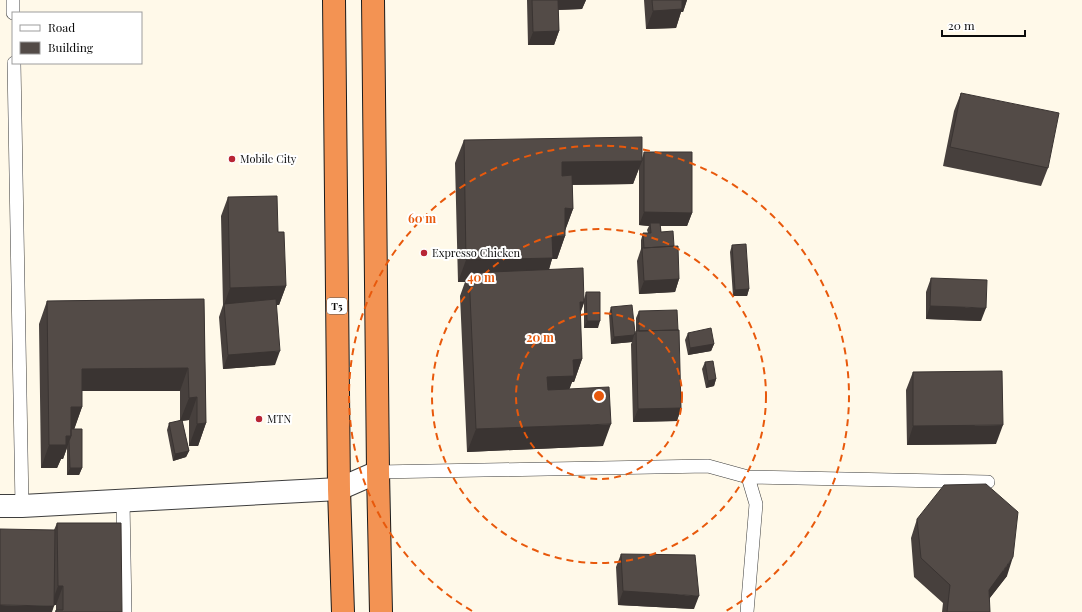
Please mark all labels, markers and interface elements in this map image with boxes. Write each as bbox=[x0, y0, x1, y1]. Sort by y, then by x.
legend bbox=[12, 12, 142, 64]
scale bar bbox=[942, 12, 1025, 38]
text: 20 m bbox=[948, 17, 975, 33]
text: Road bbox=[48, 19, 75, 35]
text: Building bbox=[48, 39, 94, 55]
place label: Mobile City bbox=[240, 151, 297, 166]
marker: Mobile City bbox=[227, 154, 237, 164]
text: 60 m bbox=[408, 210, 436, 226]
place label: Expresso Chicken bbox=[432, 245, 521, 260]
marker: Expresso Chicken bbox=[419, 248, 429, 258]
text: 40 m bbox=[467, 269, 495, 285]
road number: T5 bbox=[327, 298, 347, 314]
text: 20 m bbox=[526, 329, 554, 345]
centre of rings bbox=[592, 389, 606, 403]
place label: MTN bbox=[267, 411, 291, 426]
marker: MTN bbox=[254, 414, 264, 424]

